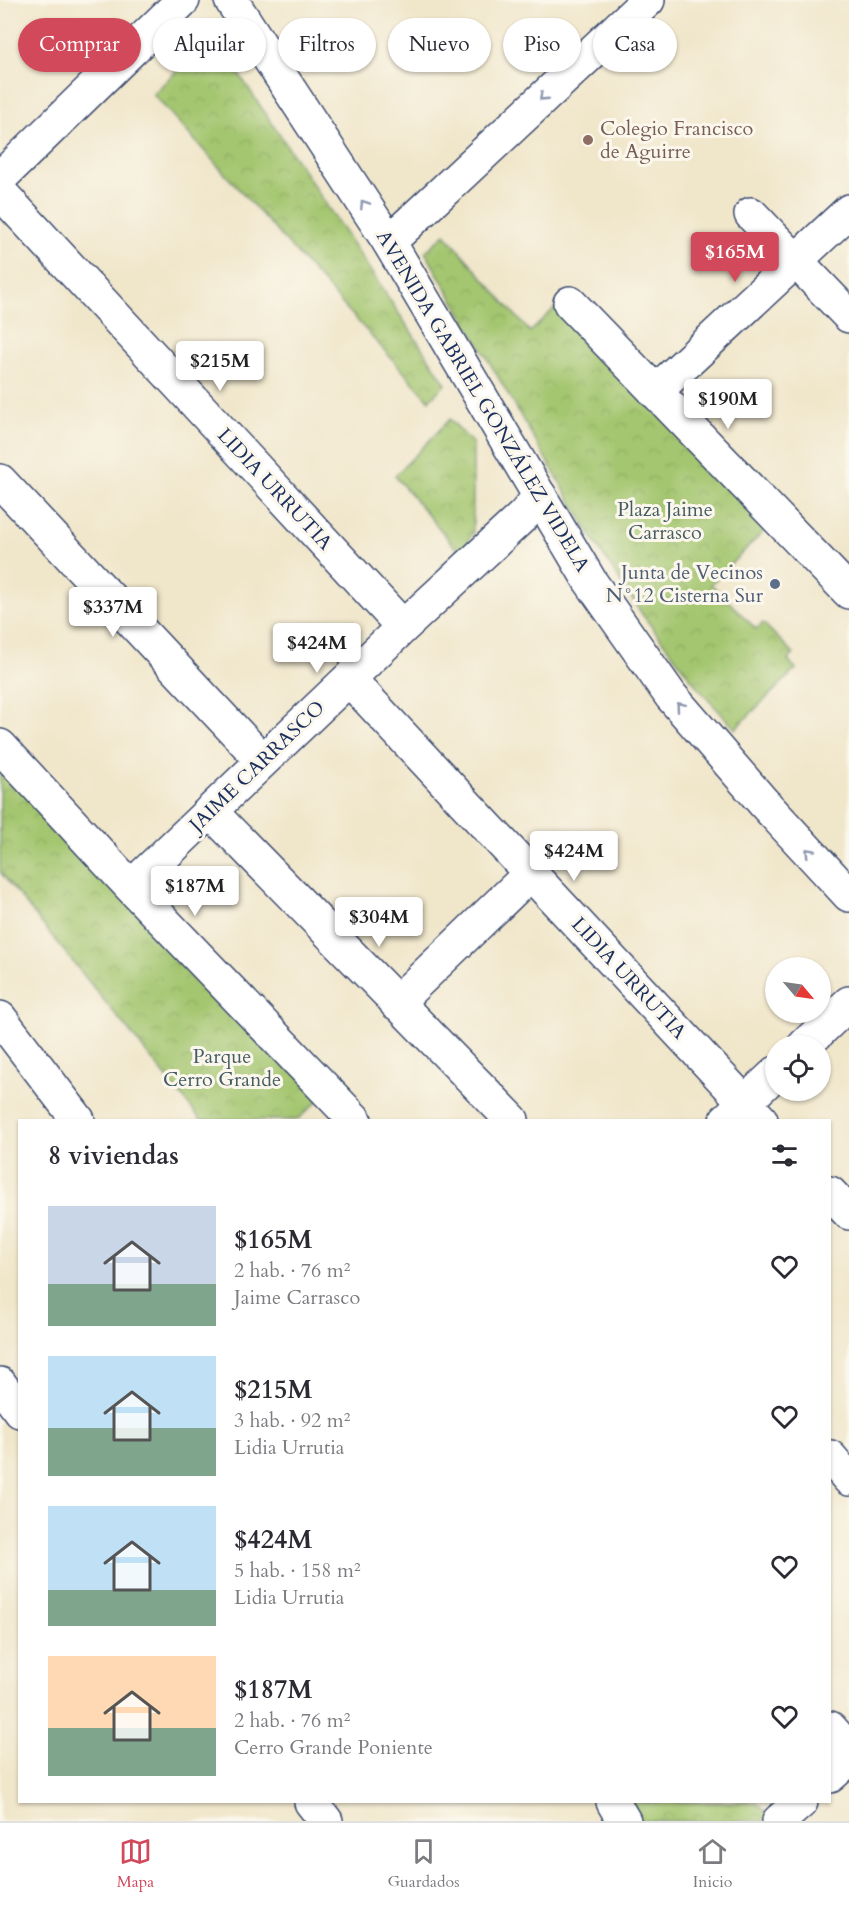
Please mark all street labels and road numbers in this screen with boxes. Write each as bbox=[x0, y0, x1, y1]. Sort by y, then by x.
street label: AVENIDA GABRIEL GONZÁLEZ VIDELA bbox=[370, 225, 597, 578]
street label: LIDIA URRUTIA bbox=[211, 422, 339, 556]
street label: JAIME CARRASCO bbox=[181, 694, 331, 840]
street label: LIDIA URRUTIA bbox=[565, 911, 693, 1045]

